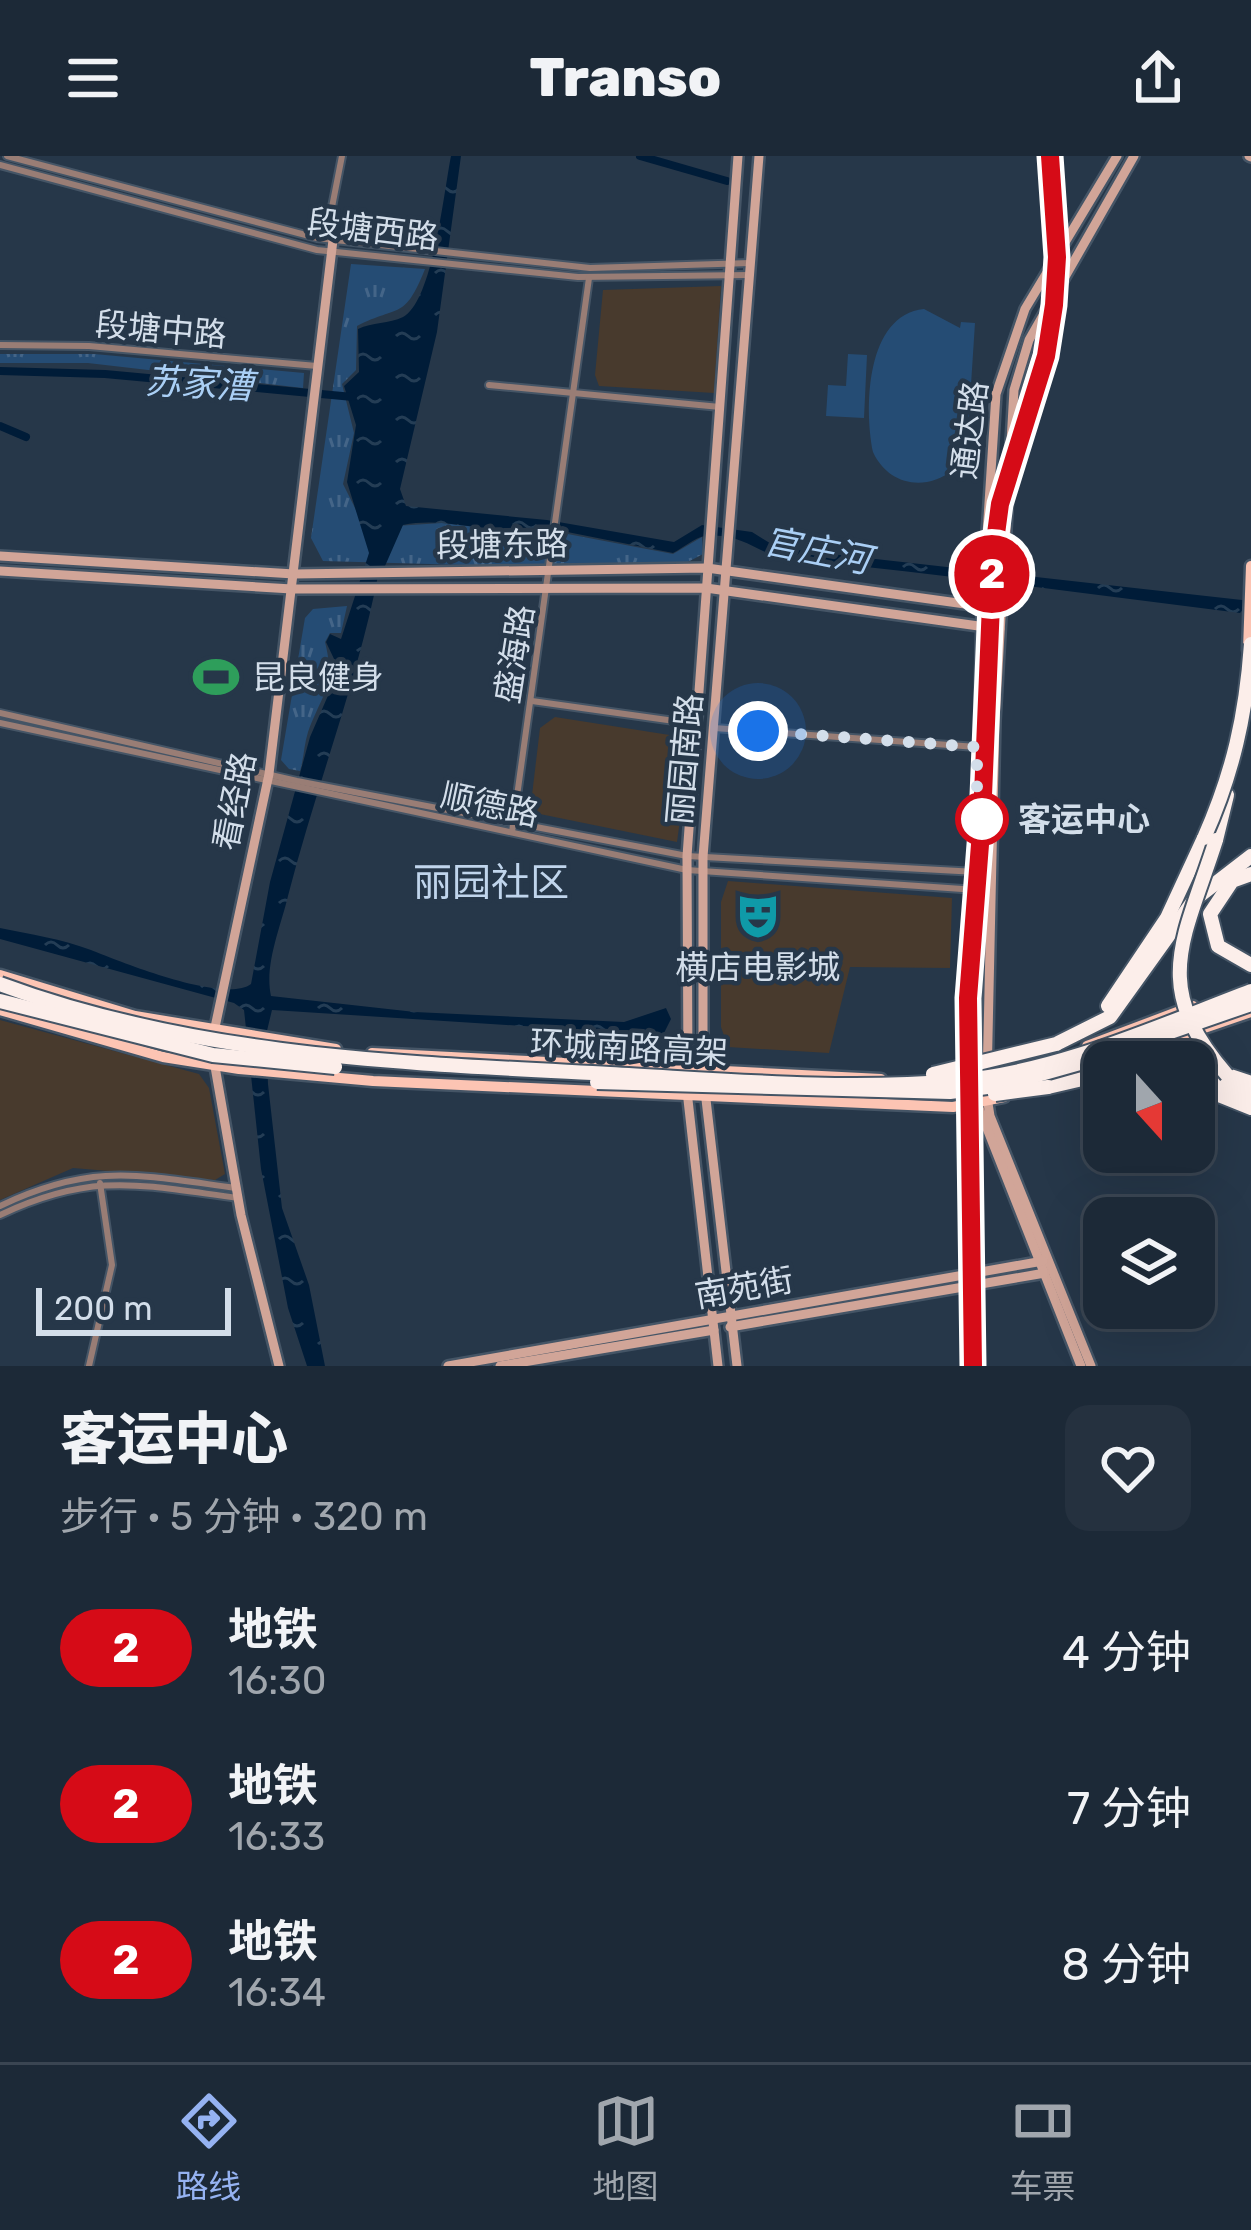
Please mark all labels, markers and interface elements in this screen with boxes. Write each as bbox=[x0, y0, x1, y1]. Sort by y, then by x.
icon: menu bbox=[60, 45, 126, 111]
icon: share bbox=[1125, 45, 1191, 111]
text: Transo bbox=[530, 46, 721, 110]
street label: 段塘西路 bbox=[305, 202, 441, 257]
street label: 段塘中路 bbox=[94, 304, 228, 355]
water label: 苏家漕 bbox=[144, 359, 260, 408]
street label: 通达路 bbox=[944, 379, 995, 482]
water label: 官庄河 bbox=[760, 519, 880, 583]
street label: 段塘东路 bbox=[436, 524, 568, 565]
line badge: 2 bbox=[953, 535, 1031, 613]
text: 2 bbox=[978, 549, 1006, 599]
street label: 盛海路 bbox=[487, 602, 541, 706]
sports icon: 昆良健身 bbox=[191, 652, 241, 702]
place label: 昆良健身 bbox=[252, 658, 384, 697]
street label: 丽园南路 bbox=[659, 692, 710, 826]
your location bbox=[728, 701, 788, 761]
street label: 看经路 bbox=[206, 749, 263, 853]
street label: 顺德路 bbox=[437, 775, 542, 834]
marker: 客运中心 bbox=[957, 794, 1007, 844]
place label: 客运中心 bbox=[1018, 800, 1150, 839]
district label: 丽园社区 bbox=[413, 860, 569, 906]
theatre icon: 横店电影城 bbox=[733, 891, 783, 941]
place label: 横店电影城 bbox=[676, 948, 841, 987]
street label: 环城南路高架 bbox=[529, 1023, 729, 1072]
north arrow bbox=[1083, 1041, 1215, 1173]
map controls bbox=[1083, 1041, 1215, 1329]
button: layers bbox=[1083, 1197, 1215, 1329]
street label: 南苑街 bbox=[692, 1260, 796, 1315]
scale bar bbox=[36, 1282, 231, 1335]
text: 200 m bbox=[54, 1289, 153, 1328]
button: heart bbox=[1065, 1405, 1191, 1531]
text: 客运中心 bbox=[60, 1406, 288, 1473]
text: 步行 · 5 分钟 · 320 m bbox=[60, 1494, 428, 1540]
text: 地铁 bbox=[228, 1603, 318, 1656]
text: 2 bbox=[112, 1623, 140, 1673]
text: 4 分钟 bbox=[1062, 1626, 1191, 1679]
text: 16:30 bbox=[228, 1658, 326, 1704]
text: 地铁 bbox=[228, 1759, 318, 1812]
text: 2 bbox=[112, 1779, 140, 1829]
text: 7 分钟 bbox=[1067, 1782, 1191, 1835]
text: 16:33 bbox=[228, 1814, 325, 1860]
text: 地铁 bbox=[228, 1915, 318, 1968]
text: 2 bbox=[112, 1935, 140, 1985]
text: 8 分钟 bbox=[1061, 1938, 1191, 1991]
text: 16:34 bbox=[228, 1970, 326, 2016]
tab: 路线 bbox=[176, 2088, 242, 2208]
tab: 地图 bbox=[593, 2088, 659, 2208]
tab: 车票 bbox=[1010, 2088, 1076, 2208]

